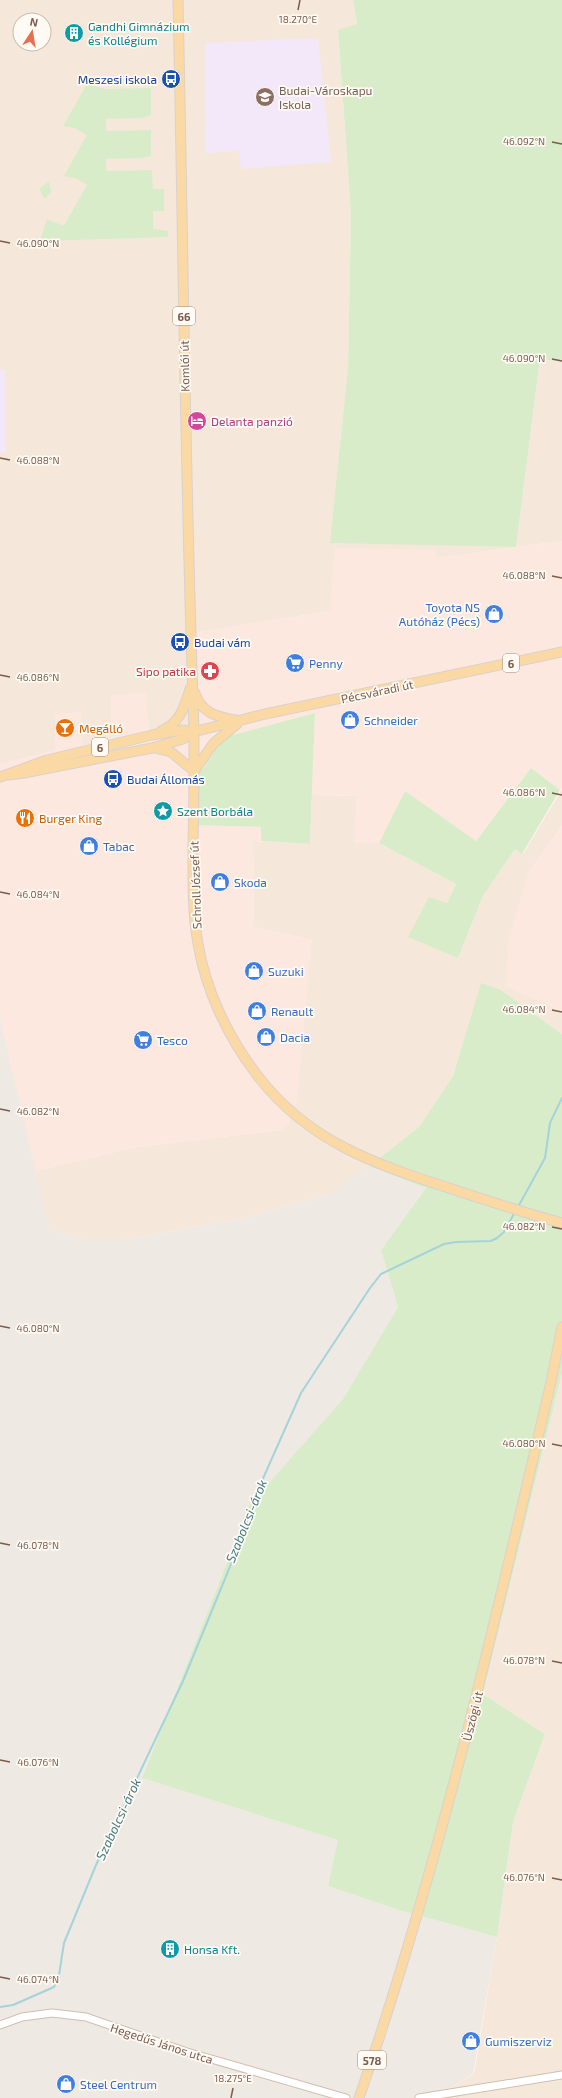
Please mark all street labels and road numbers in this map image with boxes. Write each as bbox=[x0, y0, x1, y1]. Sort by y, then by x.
road number: 66 bbox=[173, 307, 195, 325]
street label: Komlói út bbox=[177, 340, 191, 392]
road number: 6 bbox=[503, 654, 519, 672]
street label: Pécsváradi út bbox=[340, 676, 415, 705]
road number: 6 bbox=[92, 738, 108, 756]
street label: Schroll József út bbox=[186, 840, 204, 929]
street label: Üszögi út bbox=[459, 1689, 485, 1742]
street label: Hegedűs János utca bbox=[109, 2020, 215, 2066]
road number: 578 bbox=[358, 2051, 386, 2069]

